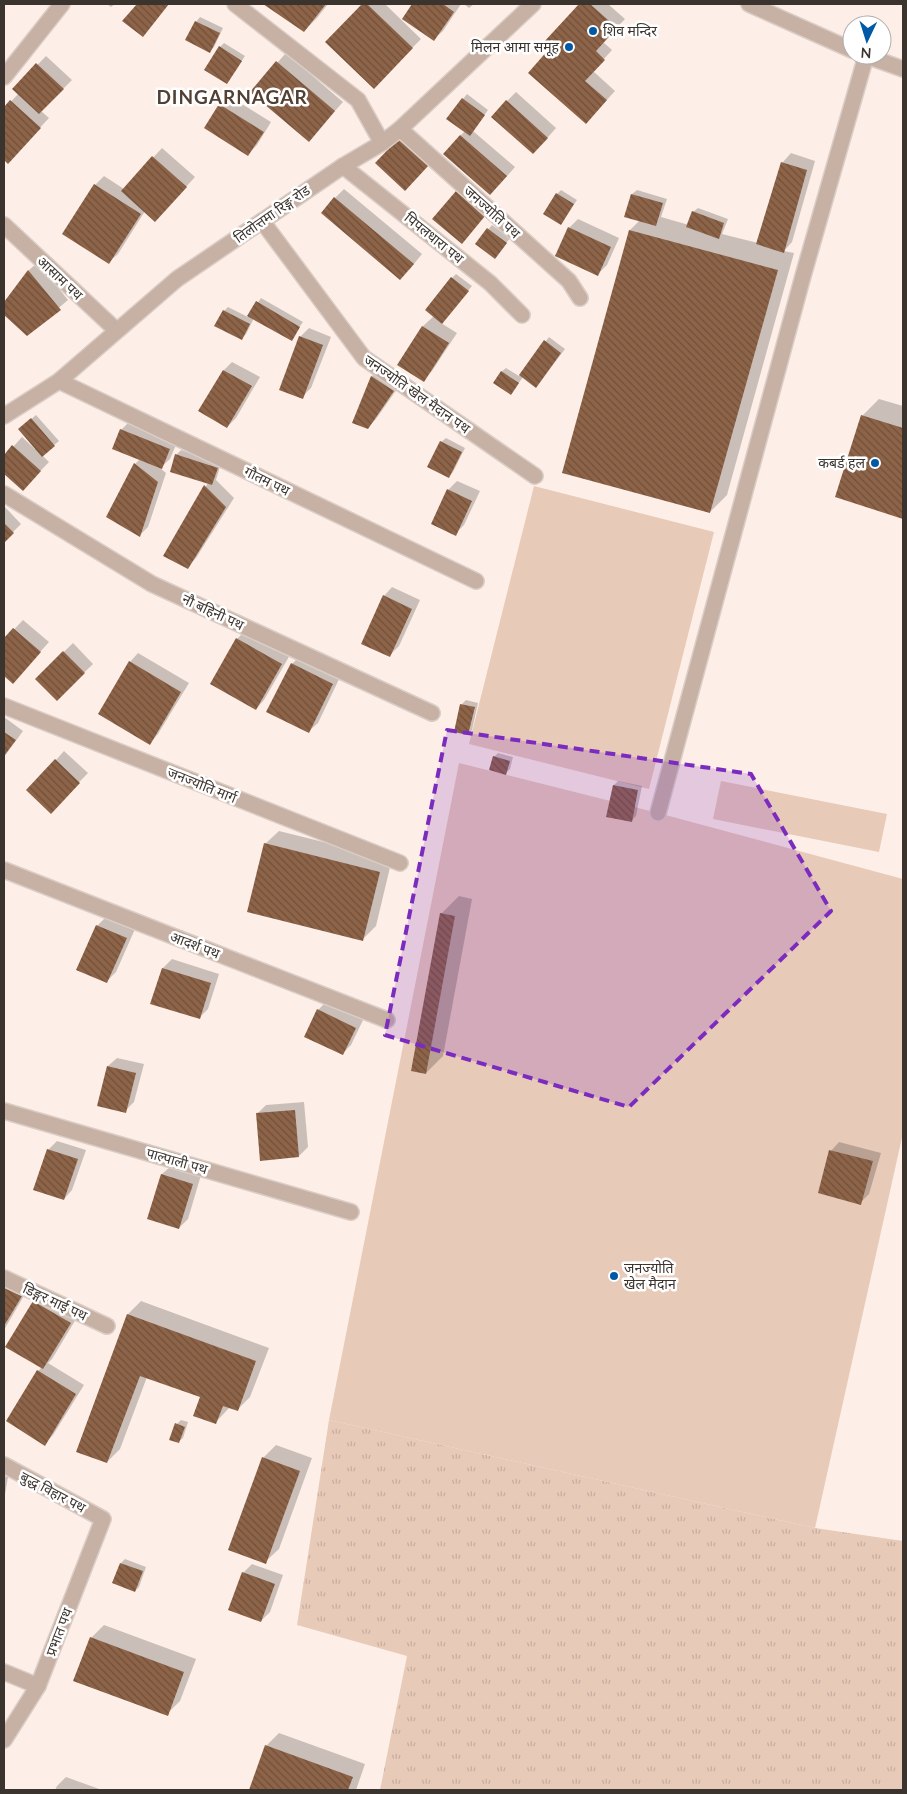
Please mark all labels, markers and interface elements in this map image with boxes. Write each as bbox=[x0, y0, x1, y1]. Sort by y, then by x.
north arrow bbox=[842, 15, 892, 65]
place label: शिव मन्दिर bbox=[603, 22, 657, 39]
marker: शिव मन्दिर bbox=[587, 25, 599, 37]
place label: मिलन आमा समूह bbox=[471, 38, 560, 57]
marker: मिलन आमा समूह bbox=[563, 41, 575, 53]
text: N bbox=[860, 45, 872, 62]
district label: DINGARNAGAR bbox=[156, 85, 308, 108]
street label: तिलोत्तमा रिङ्ग रोड bbox=[231, 181, 313, 246]
street label: जनज्योति पथ bbox=[461, 182, 525, 242]
street label: पिपलधारा पथ bbox=[401, 209, 468, 267]
street label: आसाम पथ bbox=[34, 252, 87, 304]
street label: जनज्योति खेल मैदान पथ bbox=[361, 351, 474, 437]
place label: कबर्ड हल bbox=[818, 454, 866, 471]
marker: कबर्ड हल bbox=[869, 457, 881, 469]
street label: गौतम पथ bbox=[242, 462, 294, 499]
street label: नौ बहिनी पथ bbox=[180, 590, 248, 634]
street label: जनज्योति मार्ग bbox=[165, 763, 240, 807]
street label: आदर्श पथ bbox=[168, 927, 223, 962]
street label: पाल्पाली पथ bbox=[145, 1144, 211, 1178]
place label: जनज्योति खेल मैदान bbox=[624, 1259, 676, 1292]
marker: जनज्योति खेल मैदान bbox=[608, 1270, 620, 1282]
street label: डिङ्गर माई पथ bbox=[21, 1279, 91, 1324]
street label: बुद्ध विहार पथ bbox=[17, 1467, 90, 1518]
street label: प्रभात पथ bbox=[42, 1605, 76, 1658]

